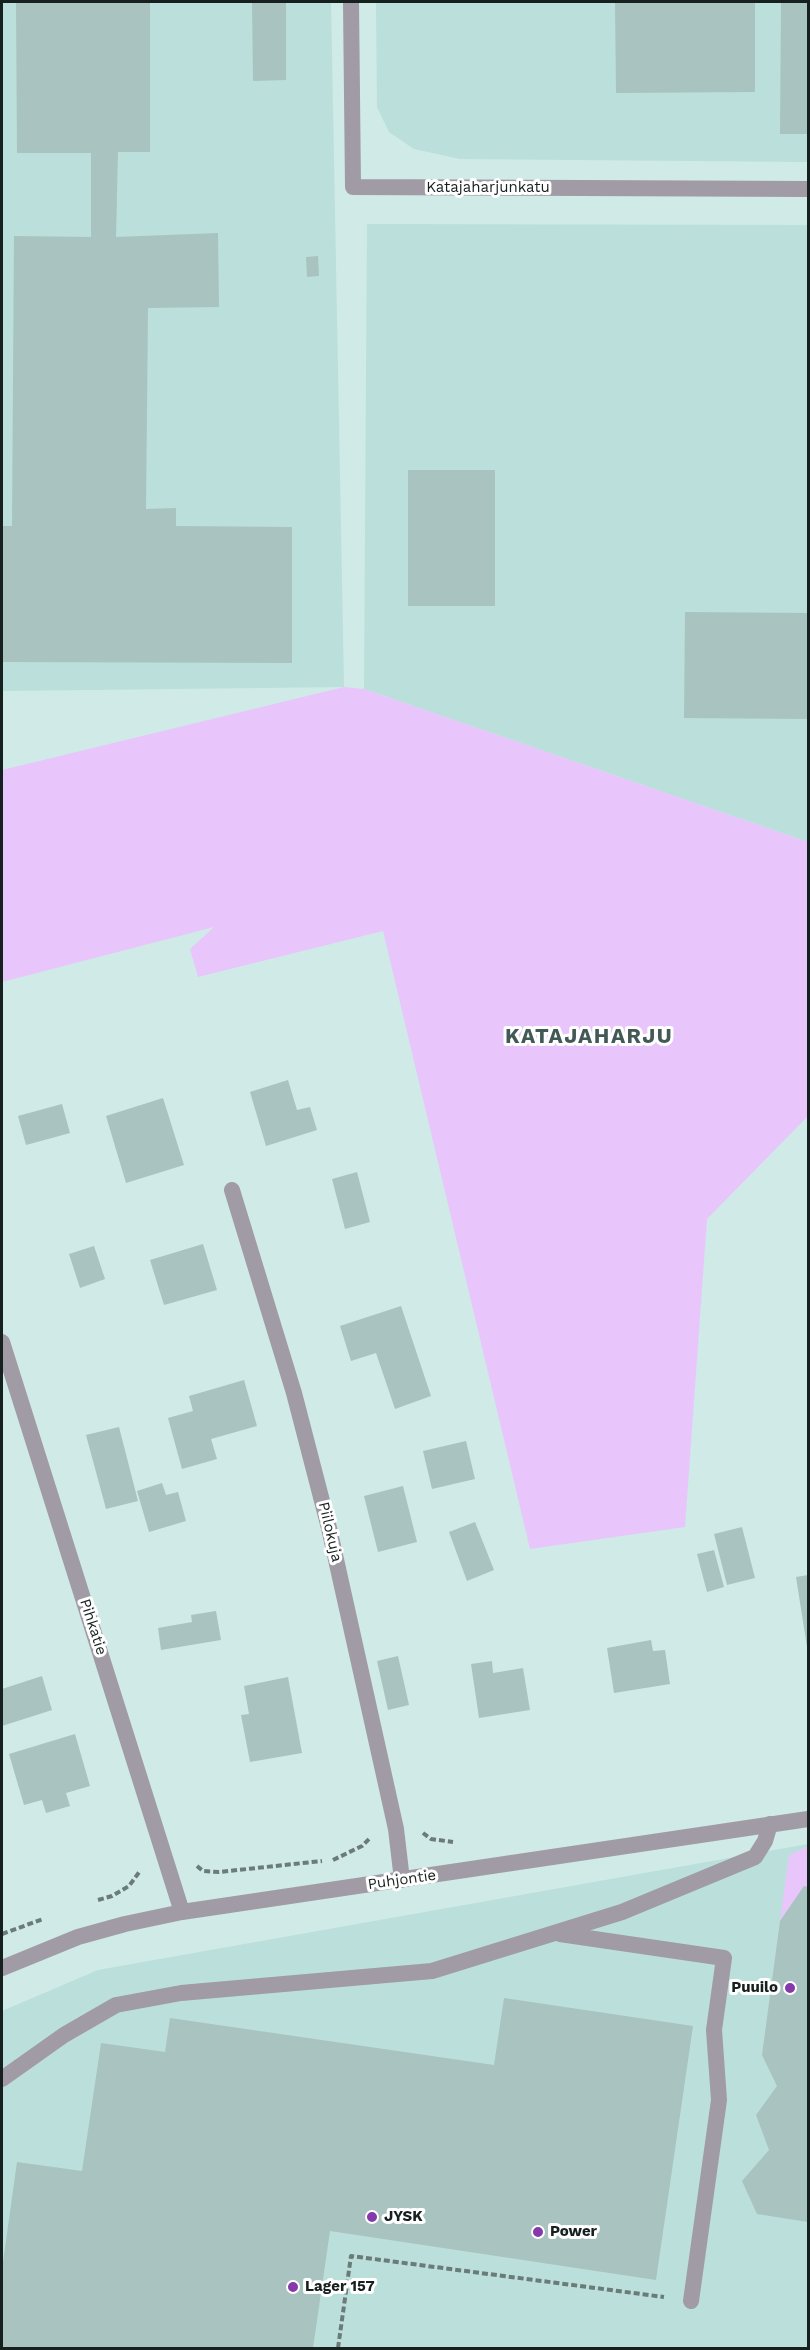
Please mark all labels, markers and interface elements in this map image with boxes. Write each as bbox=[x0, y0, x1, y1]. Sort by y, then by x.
street label: Katajaharjunkatu bbox=[426, 179, 550, 197]
district label: KATAJAHARJU bbox=[505, 1024, 673, 1050]
street label: Piilokuja bbox=[314, 1500, 346, 1564]
street label: Pihkatie bbox=[75, 1597, 111, 1657]
street label: Puhjontie bbox=[367, 1866, 437, 1894]
place label: Puuilo bbox=[731, 1979, 778, 1997]
marker: Puuilo bbox=[783, 1981, 797, 1995]
place label: JYSK bbox=[384, 2208, 423, 2226]
marker: JYSK bbox=[365, 2210, 379, 2224]
place label: Power bbox=[550, 2223, 597, 2241]
marker: Power bbox=[531, 2225, 545, 2239]
place label: Lager 157 bbox=[305, 2278, 375, 2296]
marker: Lager 157 bbox=[286, 2280, 300, 2294]

